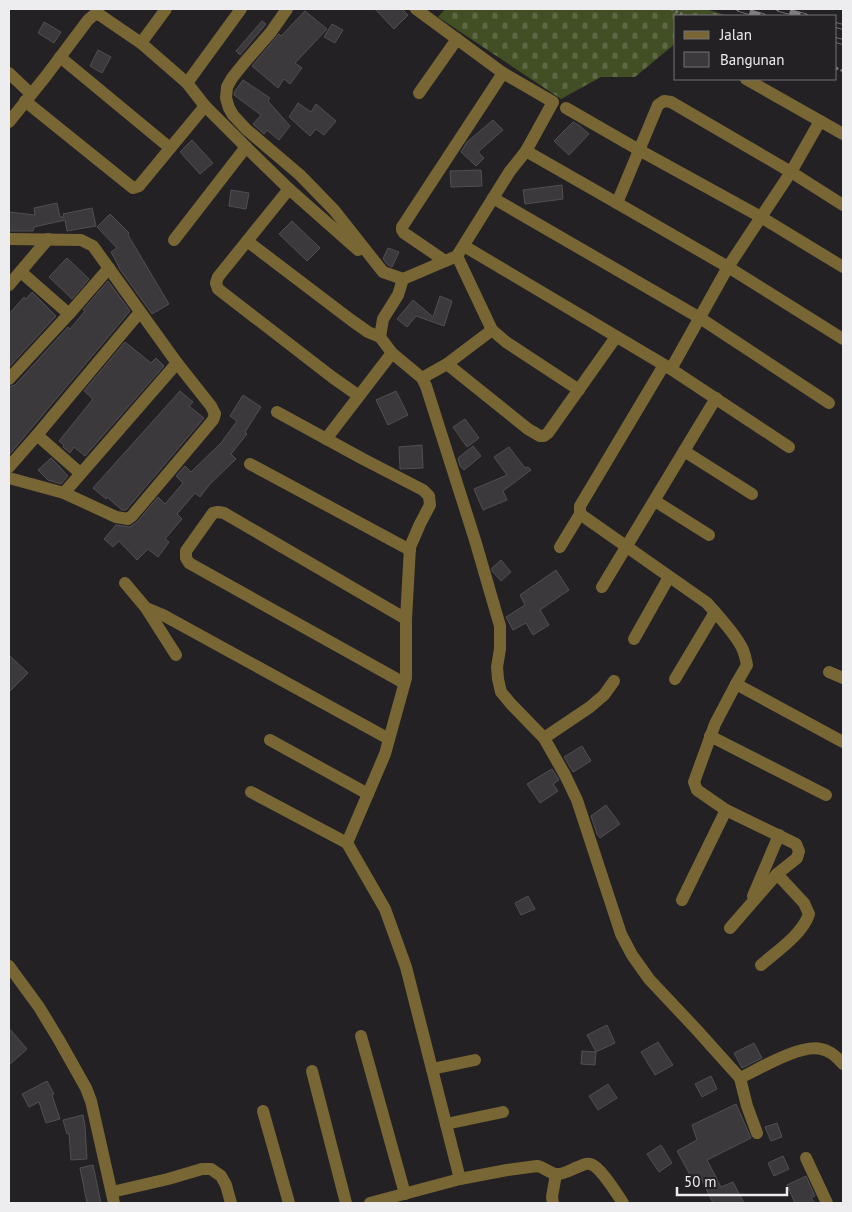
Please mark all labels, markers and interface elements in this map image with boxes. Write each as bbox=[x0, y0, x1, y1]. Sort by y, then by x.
legend bbox=[674, 15, 837, 80]
text: Jalan bbox=[719, 25, 752, 44]
text: Bangunan bbox=[720, 50, 784, 69]
scale bar bbox=[677, 1164, 787, 1196]
text: 50 m bbox=[684, 1172, 717, 1191]

